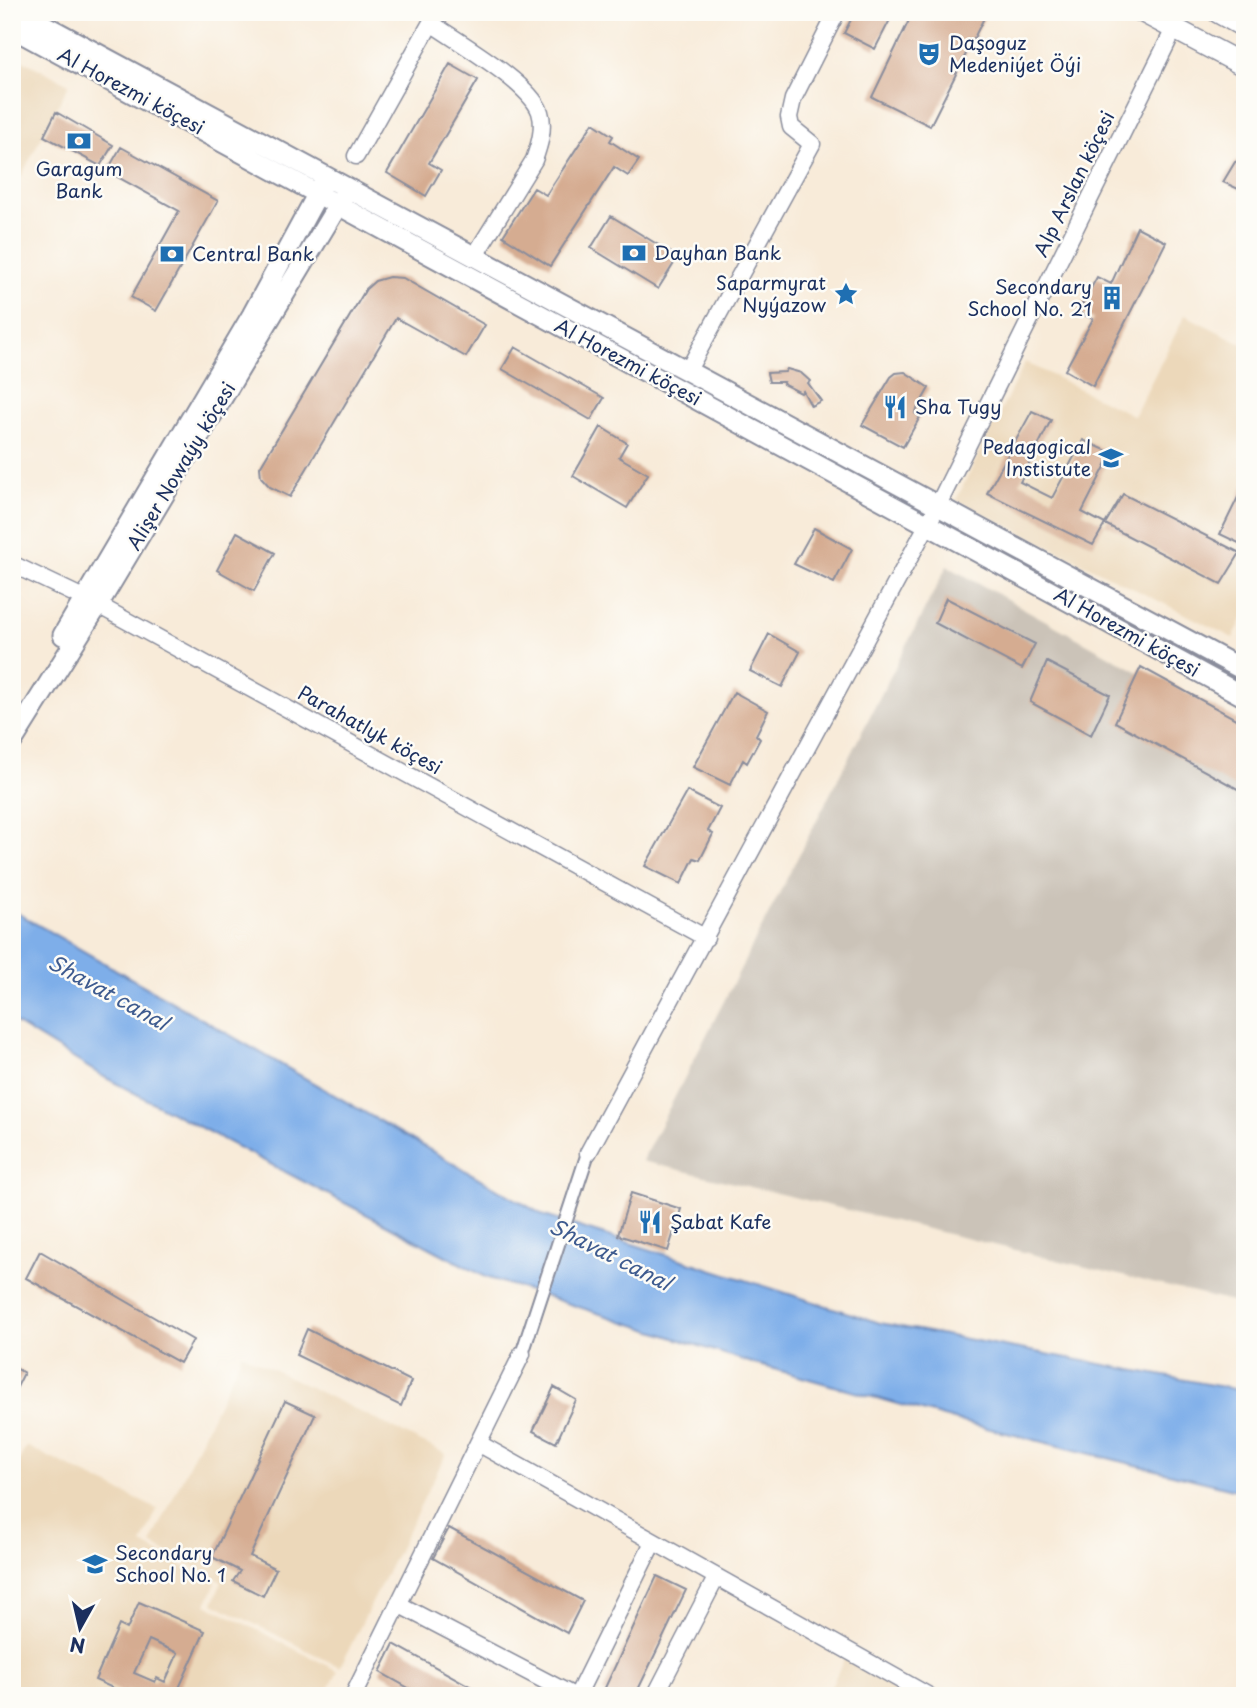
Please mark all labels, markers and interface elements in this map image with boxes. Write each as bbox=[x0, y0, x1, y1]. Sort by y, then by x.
place label: Daşoguz Medeniýet Öýi bbox=[949, 28, 1081, 78]
street label: Al Horezmi köçesi bbox=[53, 40, 210, 141]
theatre icon: Daşoguz Medeniýet Öýi bbox=[915, 40, 943, 68]
street label: Alp Arslan köçesi bbox=[1026, 106, 1121, 261]
bank icon: Garagum Bank bbox=[65, 127, 93, 155]
place label: Garagum Bank bbox=[35, 154, 123, 204]
place label: Dayhan Bank bbox=[654, 238, 782, 266]
place label: Central Bank bbox=[192, 239, 315, 267]
bank icon: Dayhan Bank bbox=[620, 239, 648, 267]
bank icon: Central Bank bbox=[158, 240, 186, 268]
place label: Saparmyrat Nyýazow bbox=[716, 268, 826, 318]
place label: Secondary School No. 21 bbox=[967, 272, 1092, 322]
place icon: Saparmyrat Nyýazow bbox=[832, 280, 860, 308]
building icon: Secondary School No. 21 bbox=[1098, 284, 1126, 312]
street label: Al Horezmi köçesi bbox=[550, 311, 707, 412]
street label: Alişer Nowaýy köçesi bbox=[119, 376, 241, 555]
place label: Sha Tugy bbox=[915, 392, 1001, 420]
restaurant icon: Sha Tugy bbox=[881, 393, 909, 421]
place label: Pedagogical Instistute bbox=[982, 432, 1091, 482]
school or university icon: Pedagogical Instistute bbox=[1097, 444, 1125, 472]
street label: Al Horezmi köçesi bbox=[1050, 579, 1205, 683]
street label: Parahatlyk köçesi bbox=[293, 678, 448, 780]
water label: Shavat canal bbox=[43, 945, 178, 1039]
place label: Şabat Kafe bbox=[670, 1207, 771, 1235]
restaurant icon: Şabat Kafe bbox=[636, 1208, 664, 1236]
water label: Shavat canal bbox=[545, 1209, 680, 1299]
place label: Secondary School No. 1 bbox=[115, 1538, 226, 1588]
school or university icon: Secondary School No. 1 bbox=[81, 1550, 109, 1578]
north arrow bbox=[46, 1592, 116, 1662]
text: N bbox=[68, 1631, 87, 1661]

